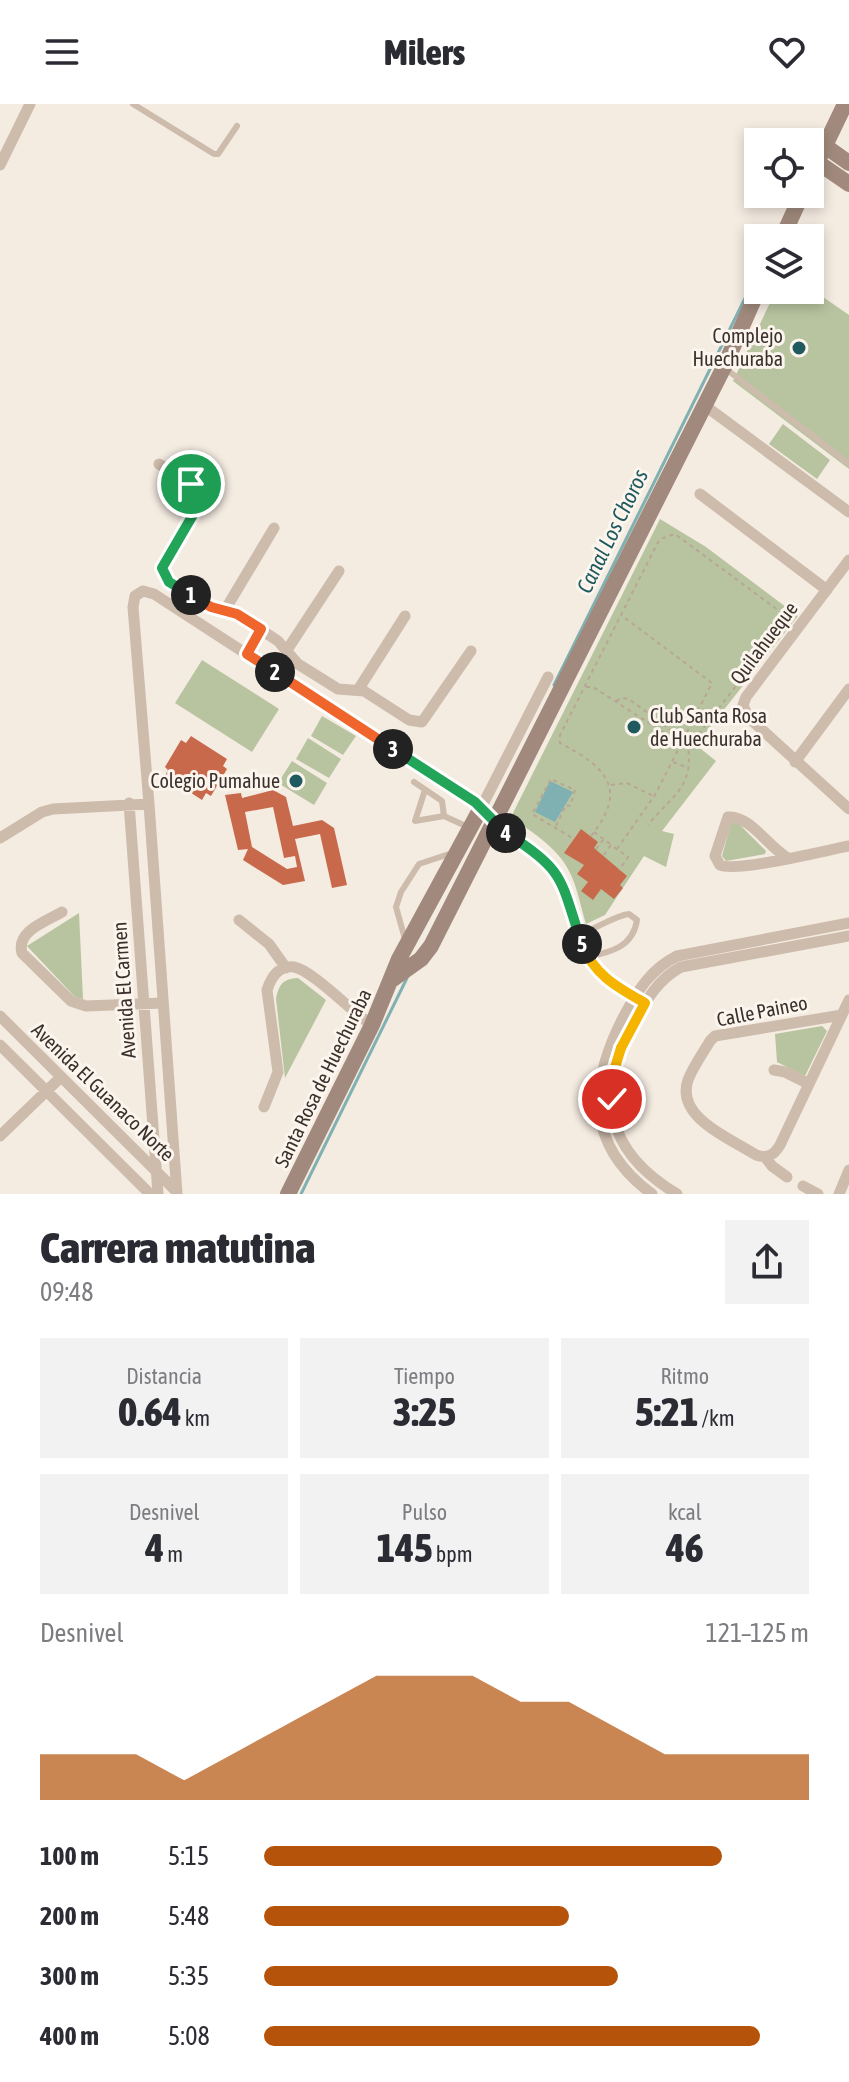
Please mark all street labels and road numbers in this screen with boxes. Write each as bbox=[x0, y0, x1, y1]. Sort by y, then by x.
street label: Quilahueque bbox=[725, 597, 802, 688]
street label: Avenida El Carmen bbox=[107, 921, 140, 1059]
street label: Santa Rosa de Huechuraba bbox=[269, 985, 376, 1171]
street label: Calle Paineo bbox=[715, 990, 809, 1031]
street label: Avenida El Guanaco Norte bbox=[27, 1018, 179, 1166]

